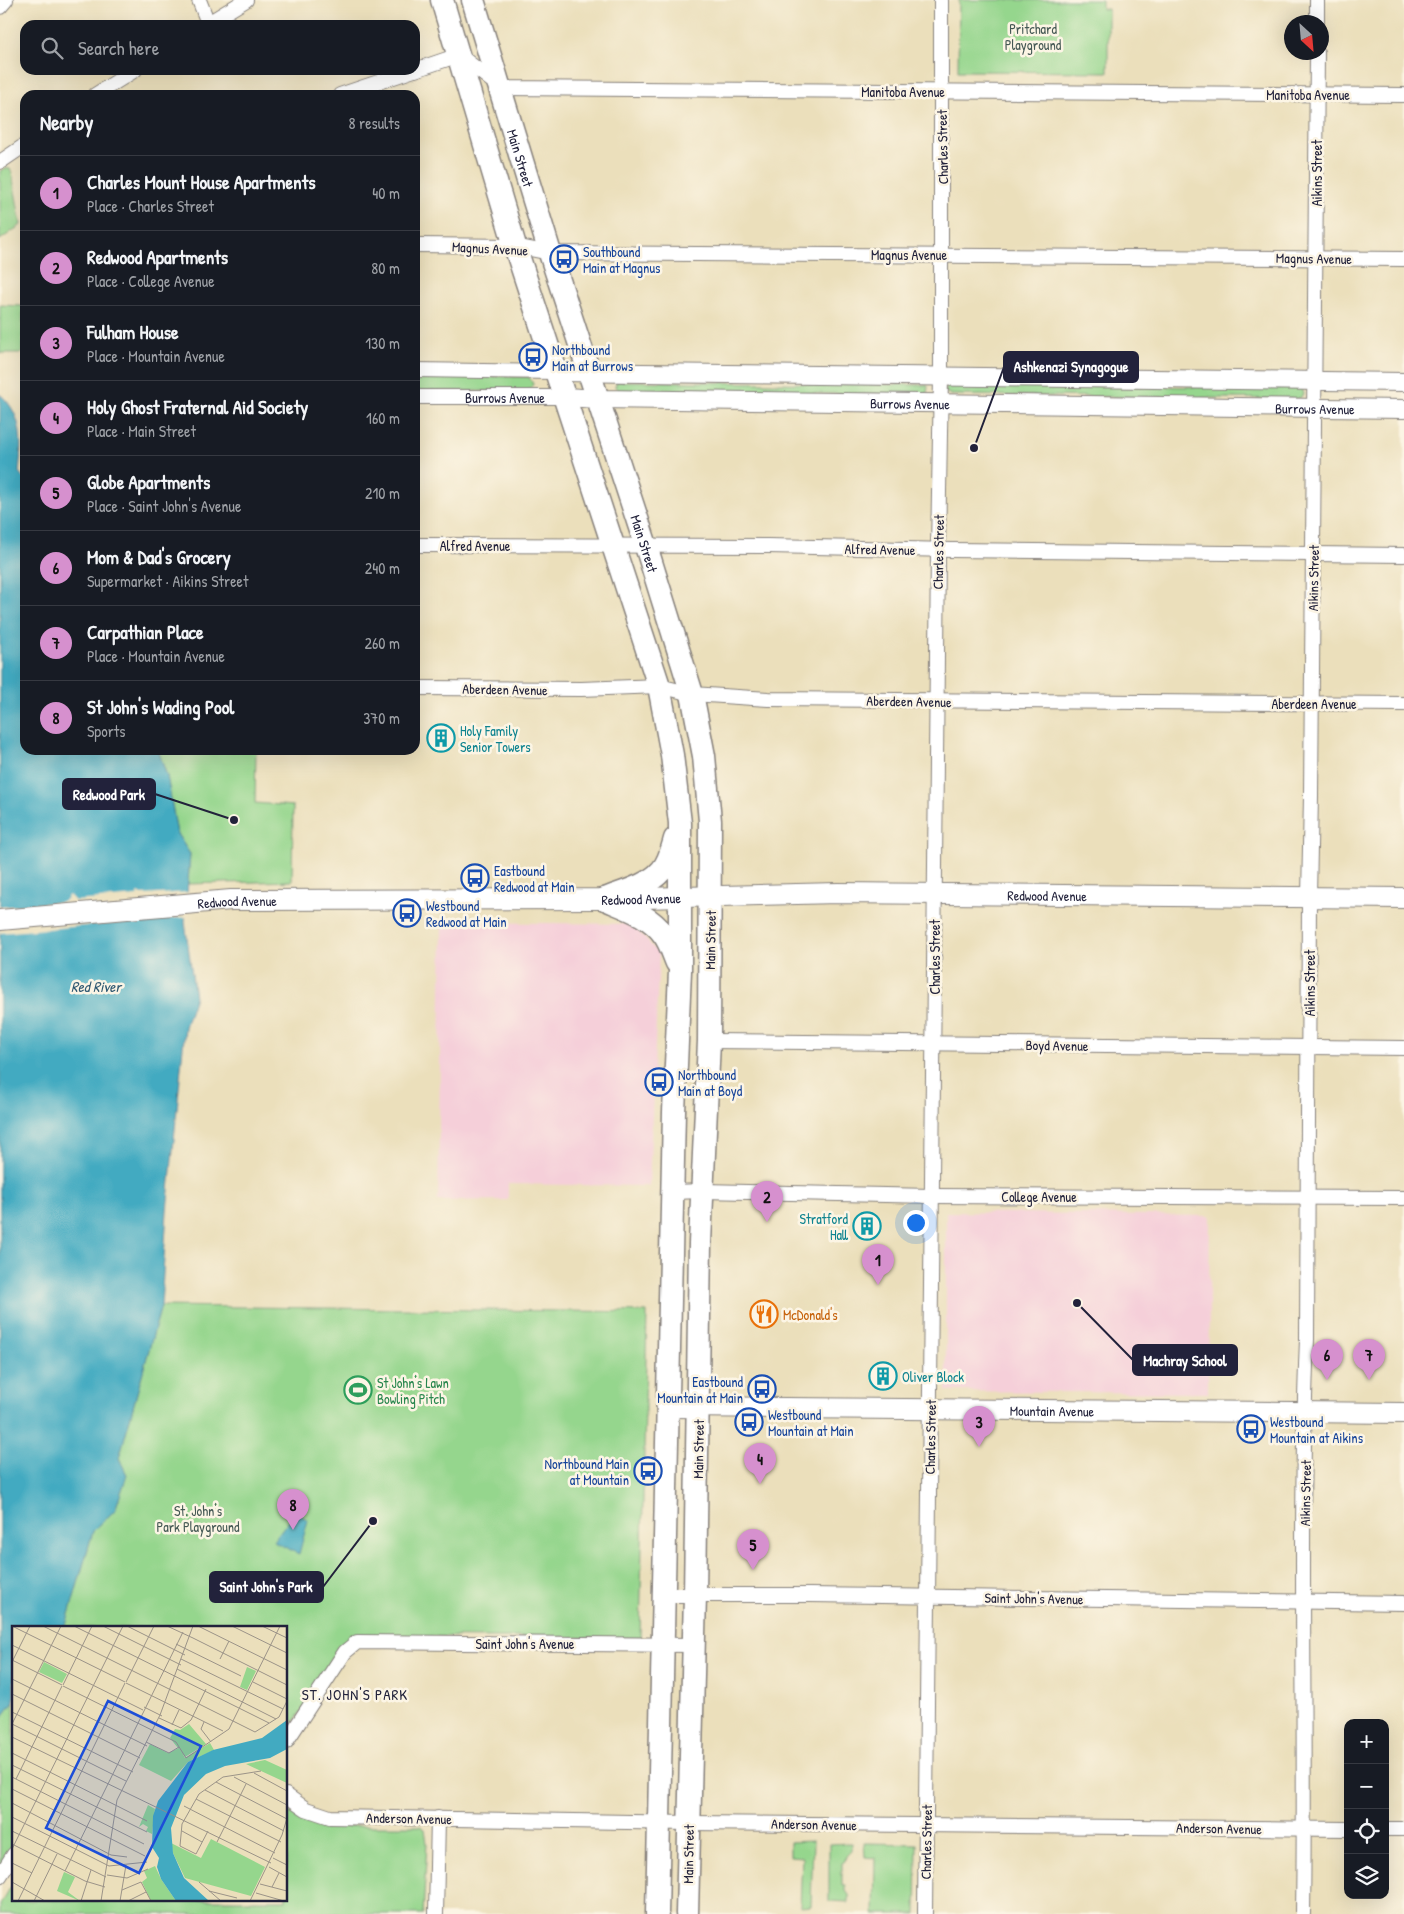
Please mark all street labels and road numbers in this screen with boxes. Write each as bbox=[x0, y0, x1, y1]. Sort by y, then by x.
street label: Manitoba Avenue bbox=[861, 82, 945, 101]
street label: Manitoba Avenue bbox=[1266, 85, 1350, 104]
street label: Charles Street bbox=[932, 109, 952, 185]
street label: Main Street bbox=[503, 127, 539, 189]
street label: Aikins Street bbox=[1307, 140, 1326, 206]
street label: Magnus Avenue bbox=[451, 237, 529, 260]
street label: Magnus Avenue bbox=[871, 245, 947, 265]
street label: Magnus Avenue bbox=[1276, 248, 1353, 269]
street label: Burrows Avenue bbox=[465, 388, 545, 407]
street label: Burrows Avenue bbox=[870, 393, 950, 413]
street label: Burrows Avenue bbox=[1275, 398, 1355, 418]
street label: Main Street bbox=[627, 512, 663, 575]
street label: Charles Street bbox=[928, 514, 948, 590]
street label: Alfred Avenue bbox=[440, 536, 511, 555]
street label: Alfred Avenue bbox=[844, 539, 916, 559]
street label: Aikins Street bbox=[1303, 544, 1323, 611]
street label: Aberdeen Avenue bbox=[462, 679, 548, 699]
street label: Aberdeen Avenue bbox=[866, 691, 952, 711]
street label: Aberdeen Avenue bbox=[1271, 694, 1357, 713]
street label: Redwood Avenue bbox=[1007, 885, 1087, 905]
street label: Redwood Avenue bbox=[601, 888, 682, 909]
street label: Redwood Avenue bbox=[197, 890, 277, 912]
street label: Main Street bbox=[700, 910, 720, 970]
street label: Charles Street bbox=[925, 919, 944, 994]
street label: Aikins Street bbox=[1300, 950, 1319, 1016]
street label: Boyd Avenue bbox=[1025, 1035, 1089, 1056]
street label: College Avenue bbox=[1001, 1187, 1077, 1207]
street label: Charles Street bbox=[920, 1399, 940, 1475]
street label: Mountain Avenue bbox=[1010, 1400, 1095, 1420]
street label: Main Street bbox=[688, 1419, 708, 1479]
street label: Aikins Street bbox=[1295, 1459, 1315, 1526]
street label: Saint John's Avenue bbox=[984, 1588, 1084, 1608]
street label: Saint John's Avenue bbox=[476, 1634, 575, 1653]
street label: Charles Street bbox=[916, 1804, 936, 1880]
street label: Anderson Avenue bbox=[366, 1808, 452, 1828]
street label: Anderson Avenue bbox=[771, 1814, 857, 1834]
street label: Anderson Avenue bbox=[1176, 1818, 1262, 1838]
street label: Main Street bbox=[678, 1824, 698, 1884]

